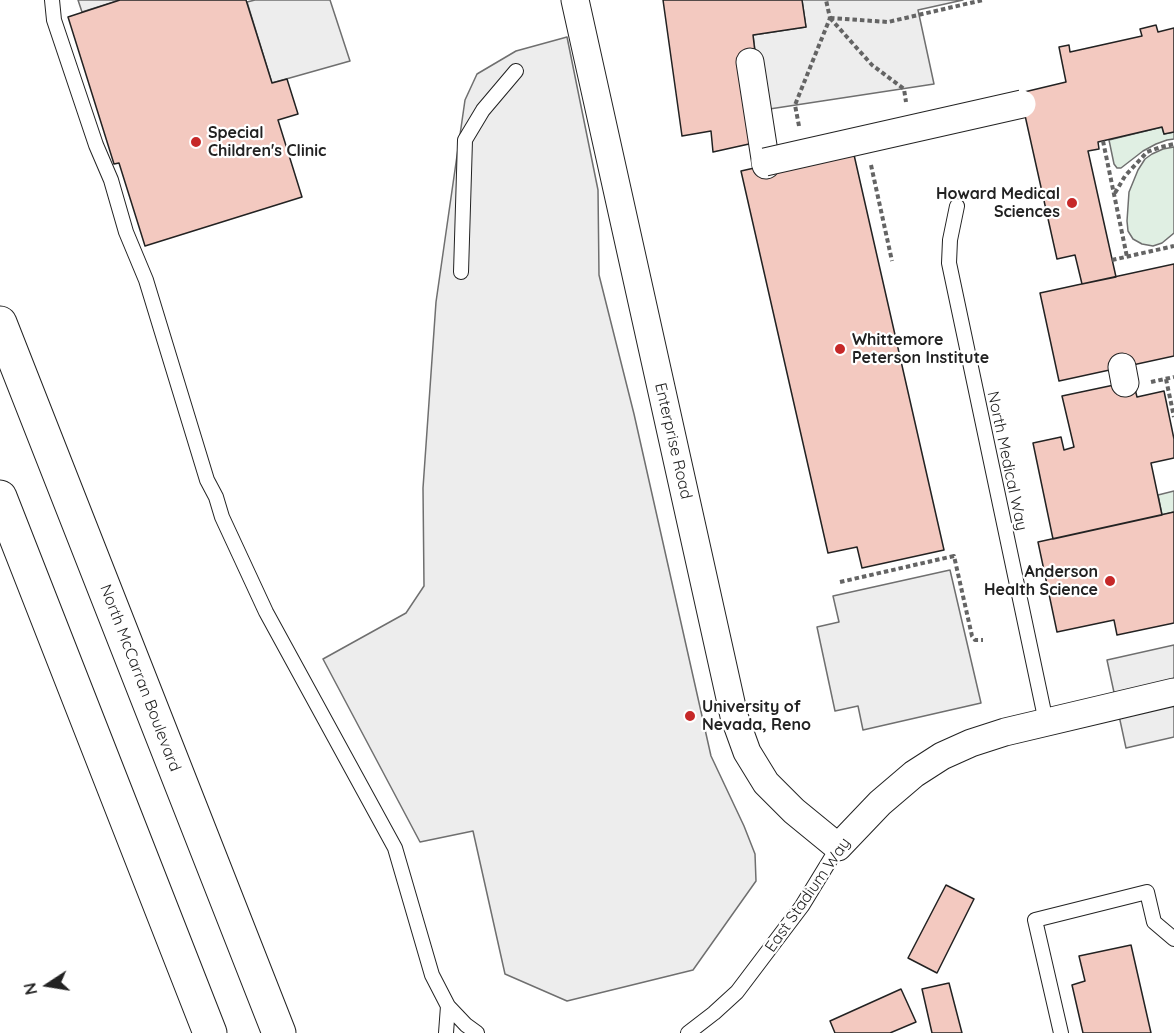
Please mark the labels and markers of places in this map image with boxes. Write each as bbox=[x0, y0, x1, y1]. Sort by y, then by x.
place label: Special Children's Clinic bbox=[208, 123, 326, 161]
marker: Special Children's Clinic bbox=[189, 135, 203, 149]
place label: Howard Medical Sciences bbox=[936, 184, 1060, 222]
marker: Howard Medical Sciences bbox=[1065, 196, 1079, 210]
place label: Whittemore Peterson Institute bbox=[852, 330, 989, 368]
marker: Whittemore Peterson Institute bbox=[833, 342, 847, 356]
place label: Anderson Health Science bbox=[984, 562, 1098, 600]
marker: Anderson Health Science bbox=[1103, 574, 1117, 588]
place label: University of Nevada, Reno bbox=[702, 697, 811, 735]
marker: University of Nevada, Reno bbox=[683, 709, 697, 723]

